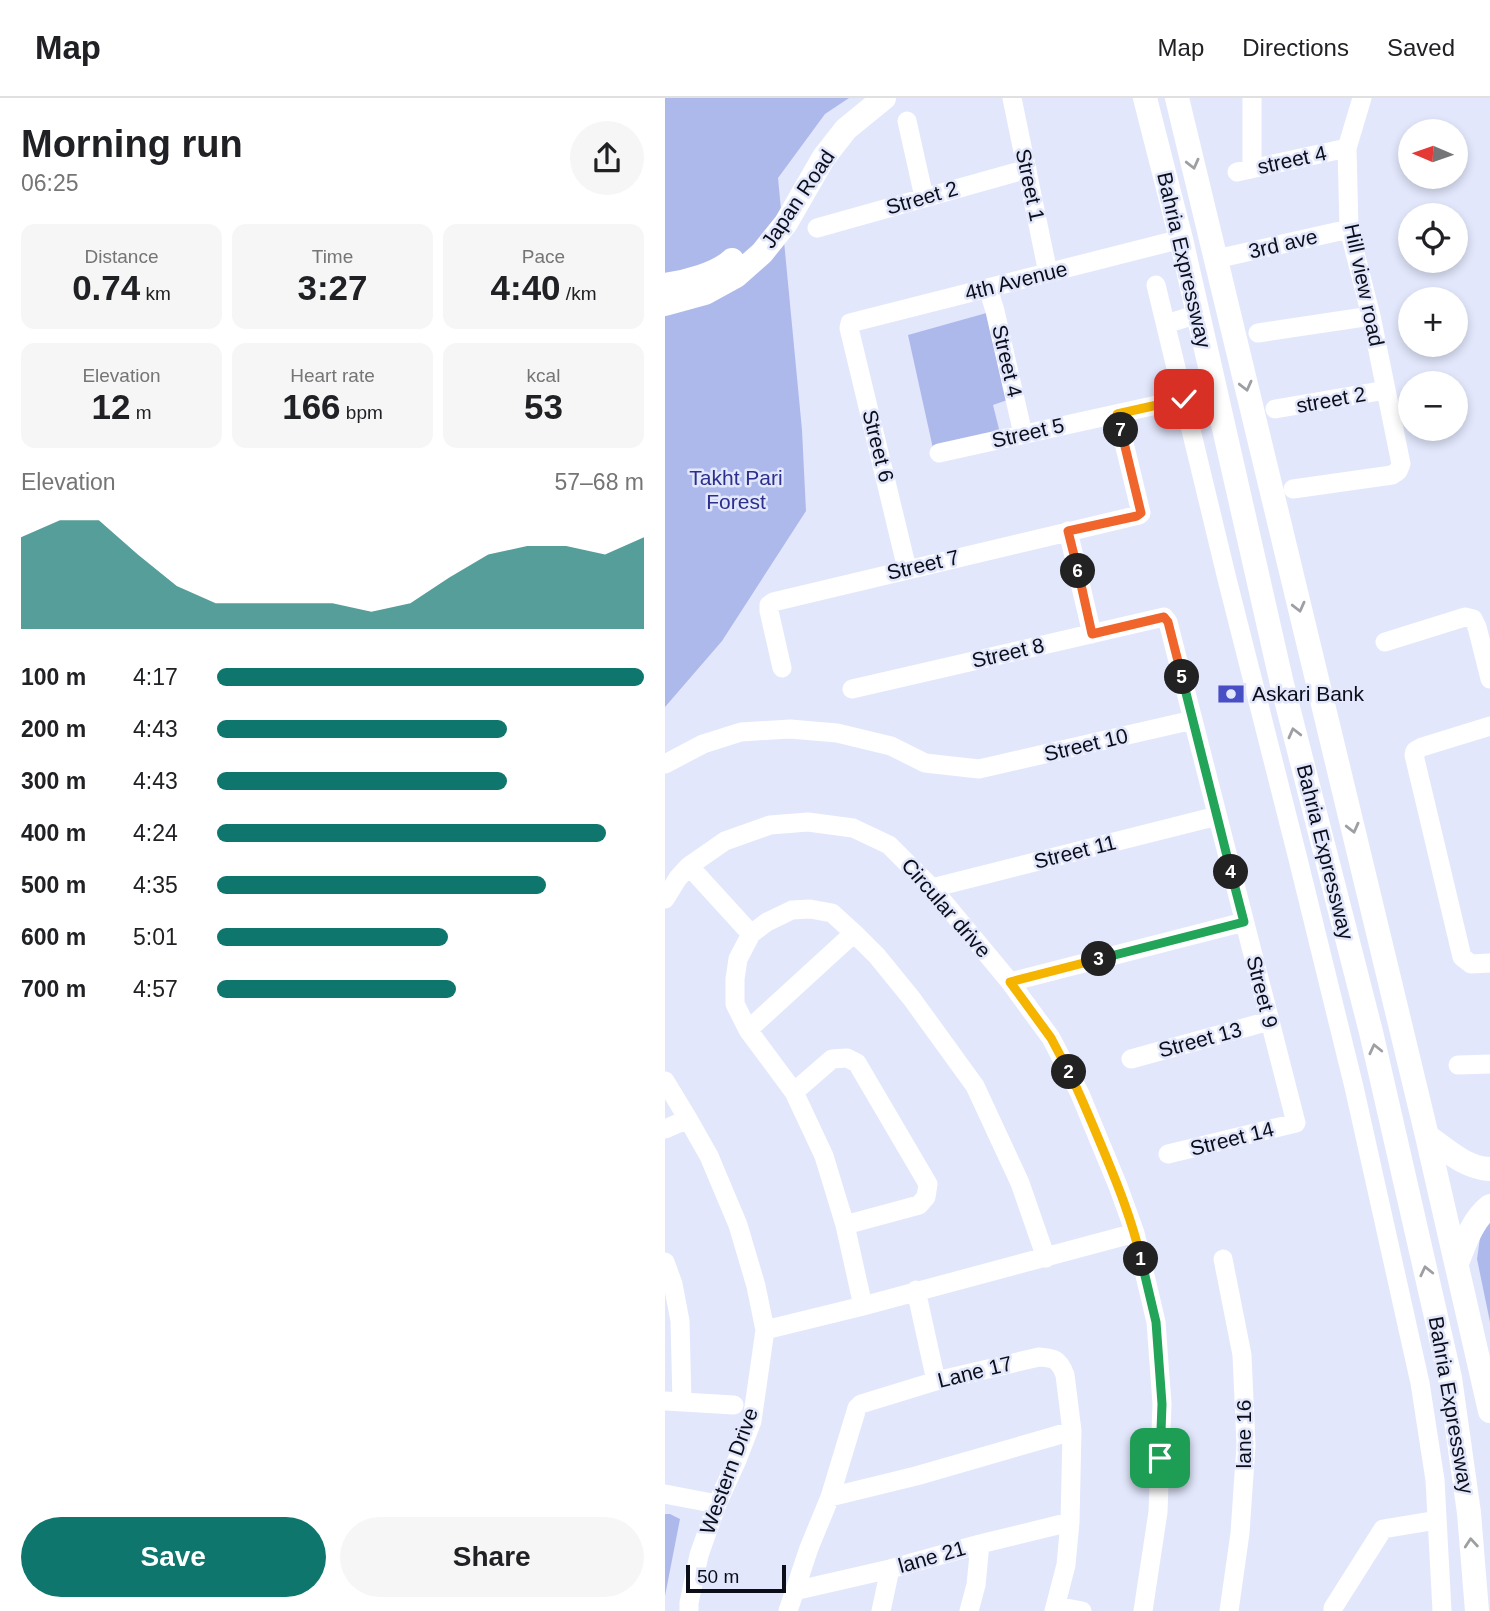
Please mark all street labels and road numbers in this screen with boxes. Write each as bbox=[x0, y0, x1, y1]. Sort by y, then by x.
street label: street 4 bbox=[1255, 141, 1329, 178]
street label: Japan Road bbox=[756, 145, 839, 252]
street label: Street 1 bbox=[1012, 147, 1049, 223]
street label: Bahria Expressway bbox=[1153, 170, 1216, 351]
street label: Street 2 bbox=[883, 176, 960, 219]
street label: Hill view road bbox=[1340, 221, 1389, 348]
street label: 3rd ave bbox=[1246, 224, 1320, 263]
street label: 4th Avenue bbox=[962, 257, 1069, 304]
street label: Street 4 bbox=[988, 322, 1027, 400]
street label: street 2 bbox=[1294, 382, 1367, 417]
street label: Street 6 bbox=[858, 407, 899, 484]
street label: Street 5 bbox=[989, 413, 1066, 452]
street label: Street 7 bbox=[884, 545, 961, 584]
street label: Street 8 bbox=[969, 633, 1046, 672]
street label: Street 10 bbox=[1042, 724, 1130, 765]
street label: Bahria Expressway bbox=[1293, 762, 1359, 942]
street label: Street 11 bbox=[1032, 830, 1118, 873]
street label: Circular drive bbox=[897, 853, 996, 962]
street label: Street 9 bbox=[1242, 953, 1283, 1030]
street label: Street 13 bbox=[1156, 1017, 1244, 1062]
street label: Street 14 bbox=[1188, 1117, 1276, 1160]
street label: Bahria Expressway bbox=[1425, 1314, 1479, 1496]
street label: Lane 17 bbox=[935, 1351, 1014, 1392]
street label: lane 16 bbox=[1232, 1400, 1255, 1468]
street label: Western Drive bbox=[695, 1405, 762, 1537]
street label: lane 21 bbox=[896, 1536, 968, 1577]

